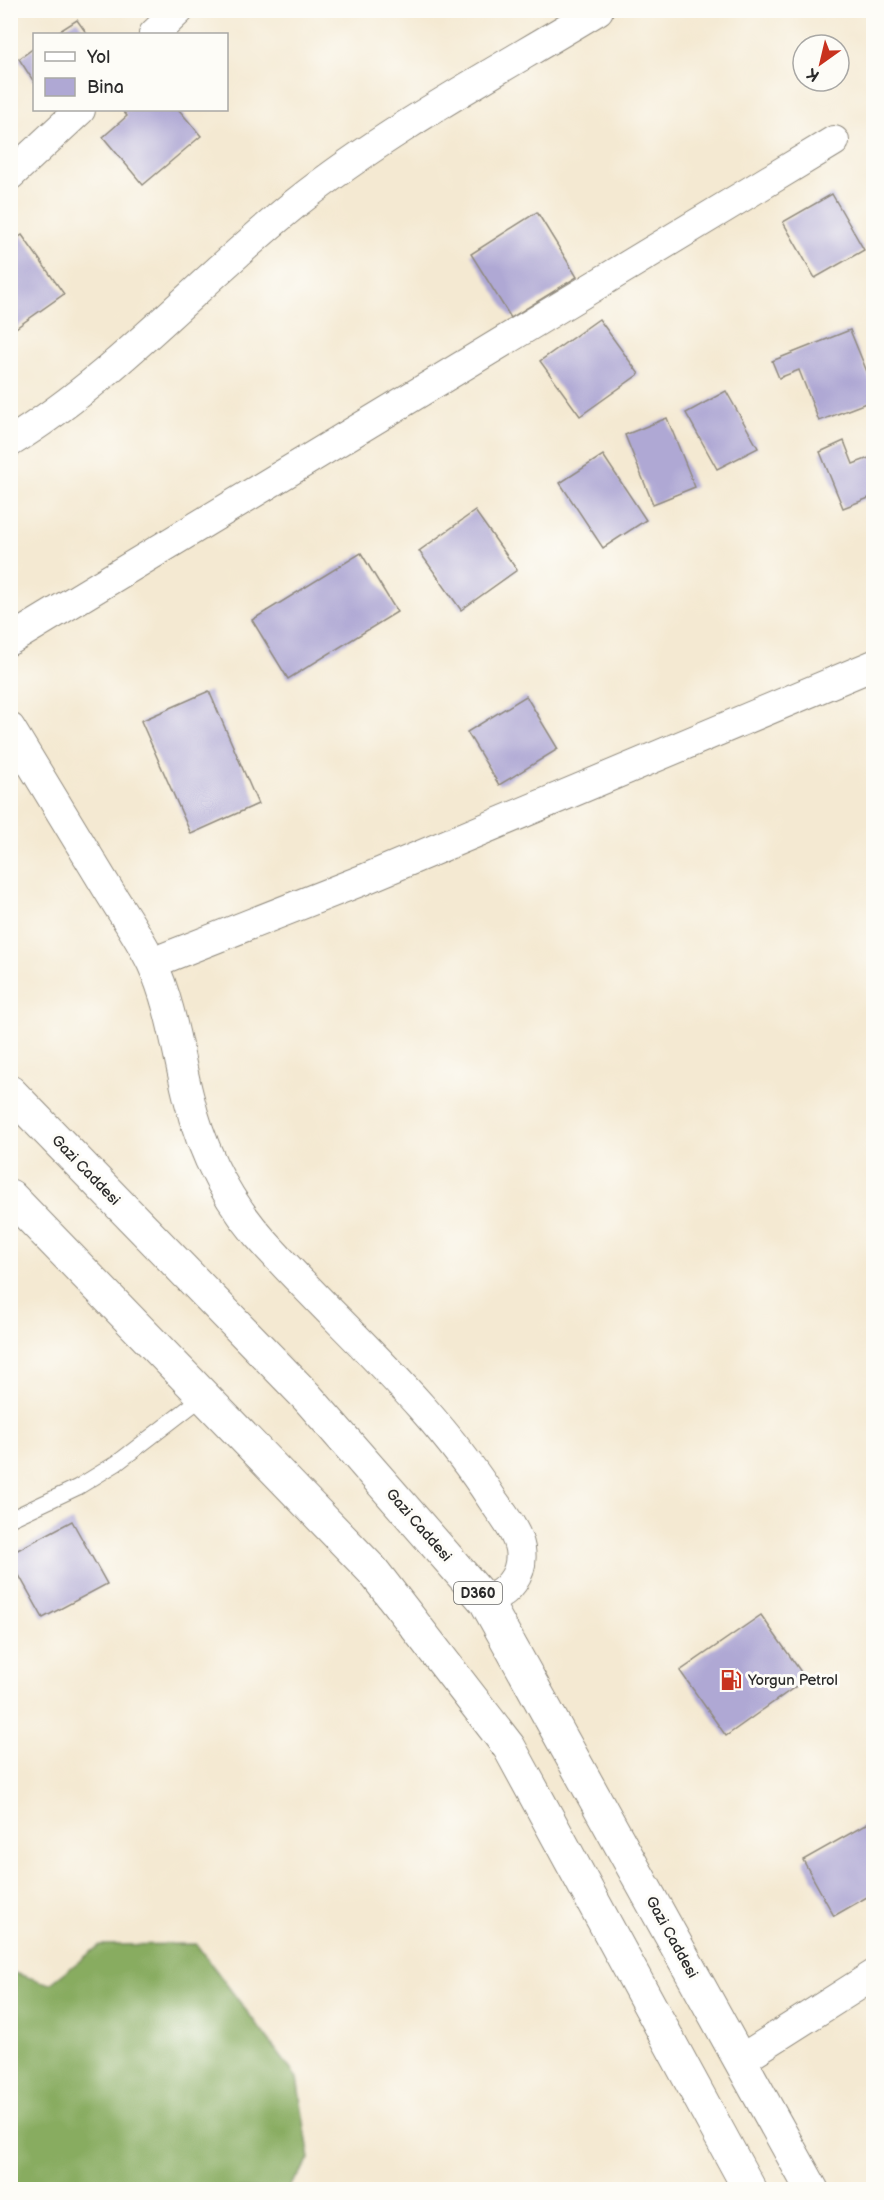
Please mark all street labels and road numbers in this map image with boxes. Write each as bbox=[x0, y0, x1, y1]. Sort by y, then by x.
street label: Gazi Caddesi bbox=[47, 1131, 124, 1210]
street label: Gazi Caddesi bbox=[382, 1485, 456, 1566]
road number: D360 bbox=[454, 1582, 502, 1604]
street label: Gazi Caddesi bbox=[641, 1893, 702, 1981]

